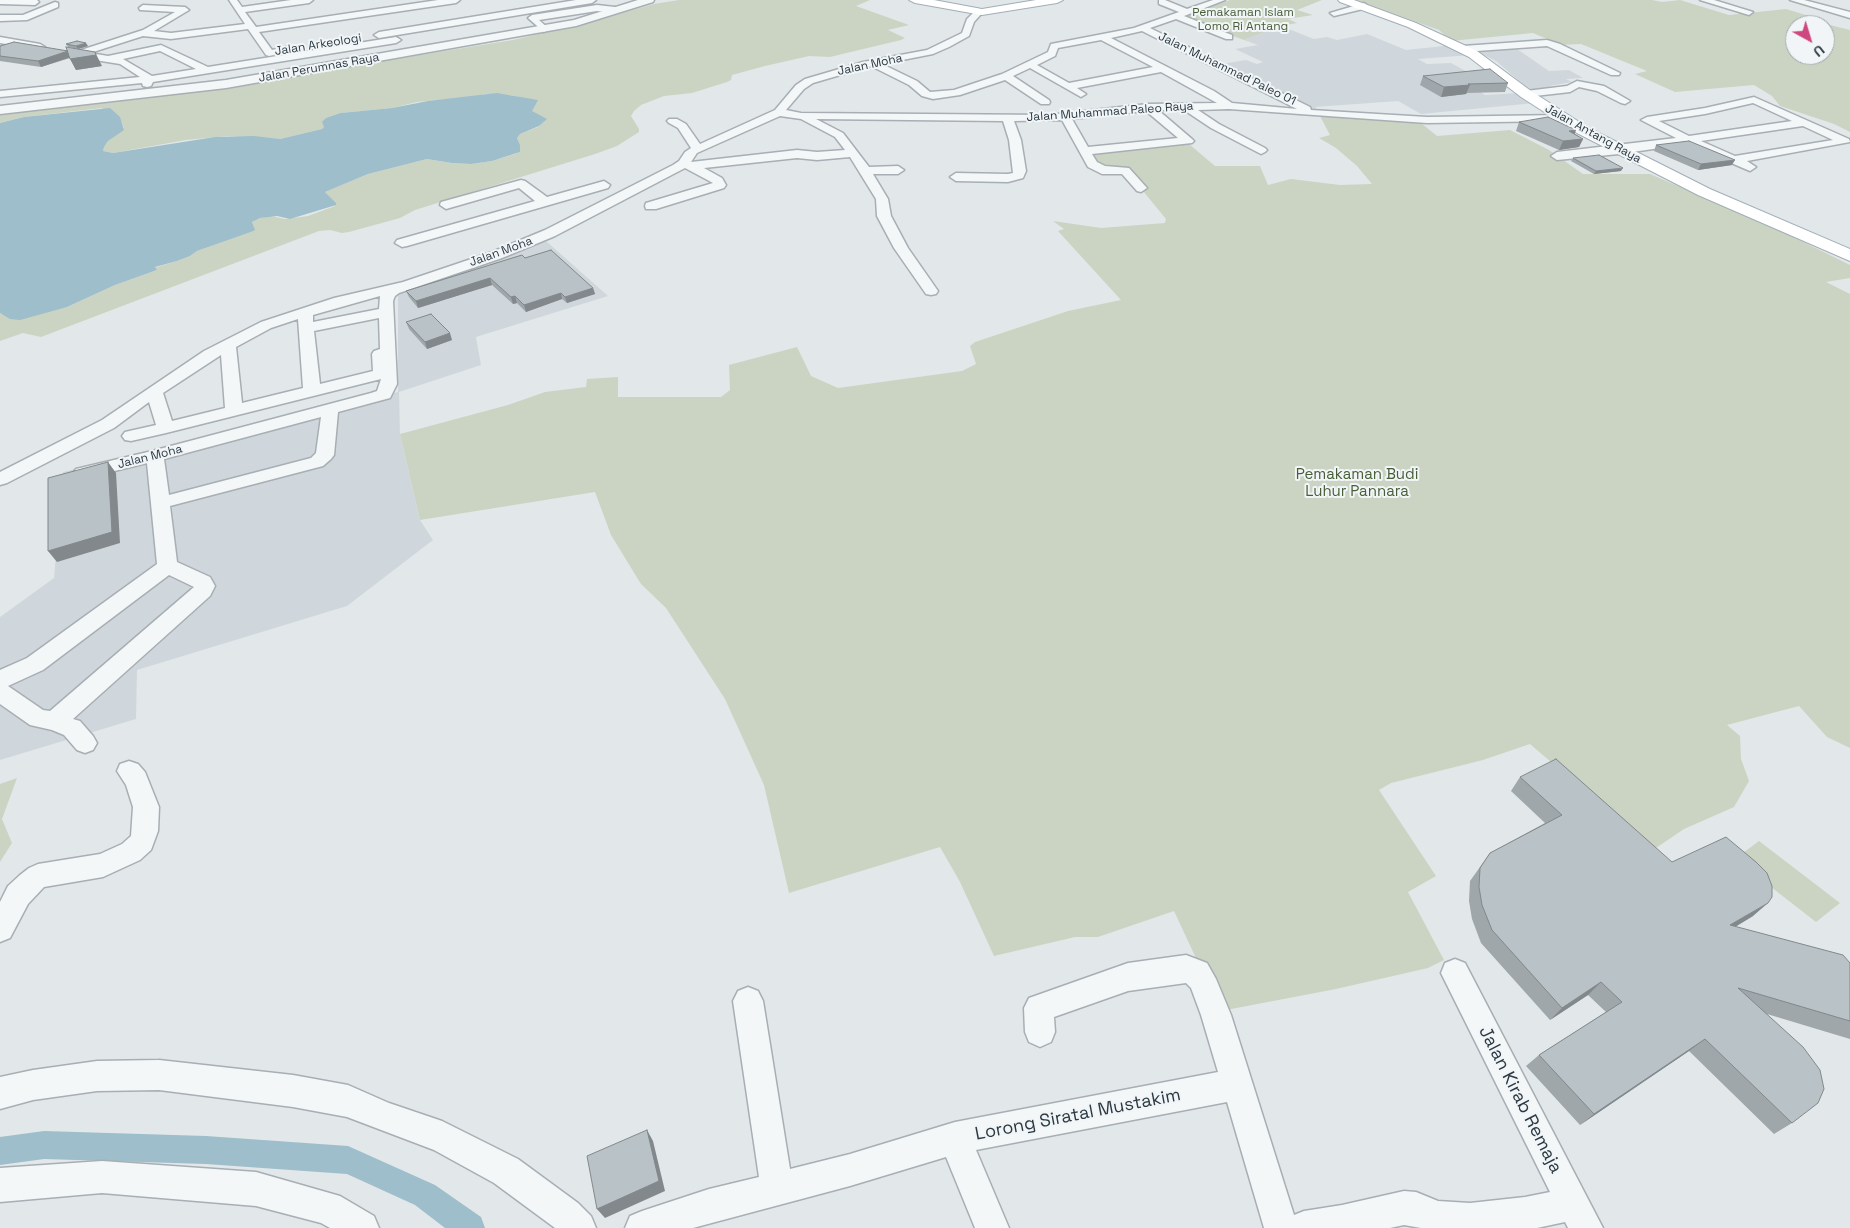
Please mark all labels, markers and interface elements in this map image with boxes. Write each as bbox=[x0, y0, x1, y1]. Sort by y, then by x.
park label: Pemakaman Islam Lomo Ri Antang bbox=[1192, 6, 1294, 34]
north arrow bbox=[1785, 15, 1835, 65]
street label: Jalan Muhammad Paleo 01 bbox=[1156, 29, 1298, 109]
street label: Jalan Arkeologi bbox=[274, 31, 362, 59]
text: U bbox=[1809, 41, 1828, 61]
street label: Jalan Perumnas Raya bbox=[257, 50, 381, 86]
street label: Jalan Moha bbox=[836, 51, 904, 79]
street label: Jalan Muhammad Paleo Raya bbox=[1026, 99, 1194, 125]
street label: Jalan Antang Raya bbox=[1542, 102, 1644, 166]
street label: Jalan Moha bbox=[468, 234, 534, 270]
street label: Jalan Moha bbox=[116, 442, 184, 472]
park label: Pemakaman Budi Luhur Pannara bbox=[1296, 466, 1418, 501]
street label: Jalan Kirab Remaja bbox=[1474, 1023, 1566, 1177]
street label: Lorong Siratal Mustakim bbox=[973, 1084, 1183, 1146]

